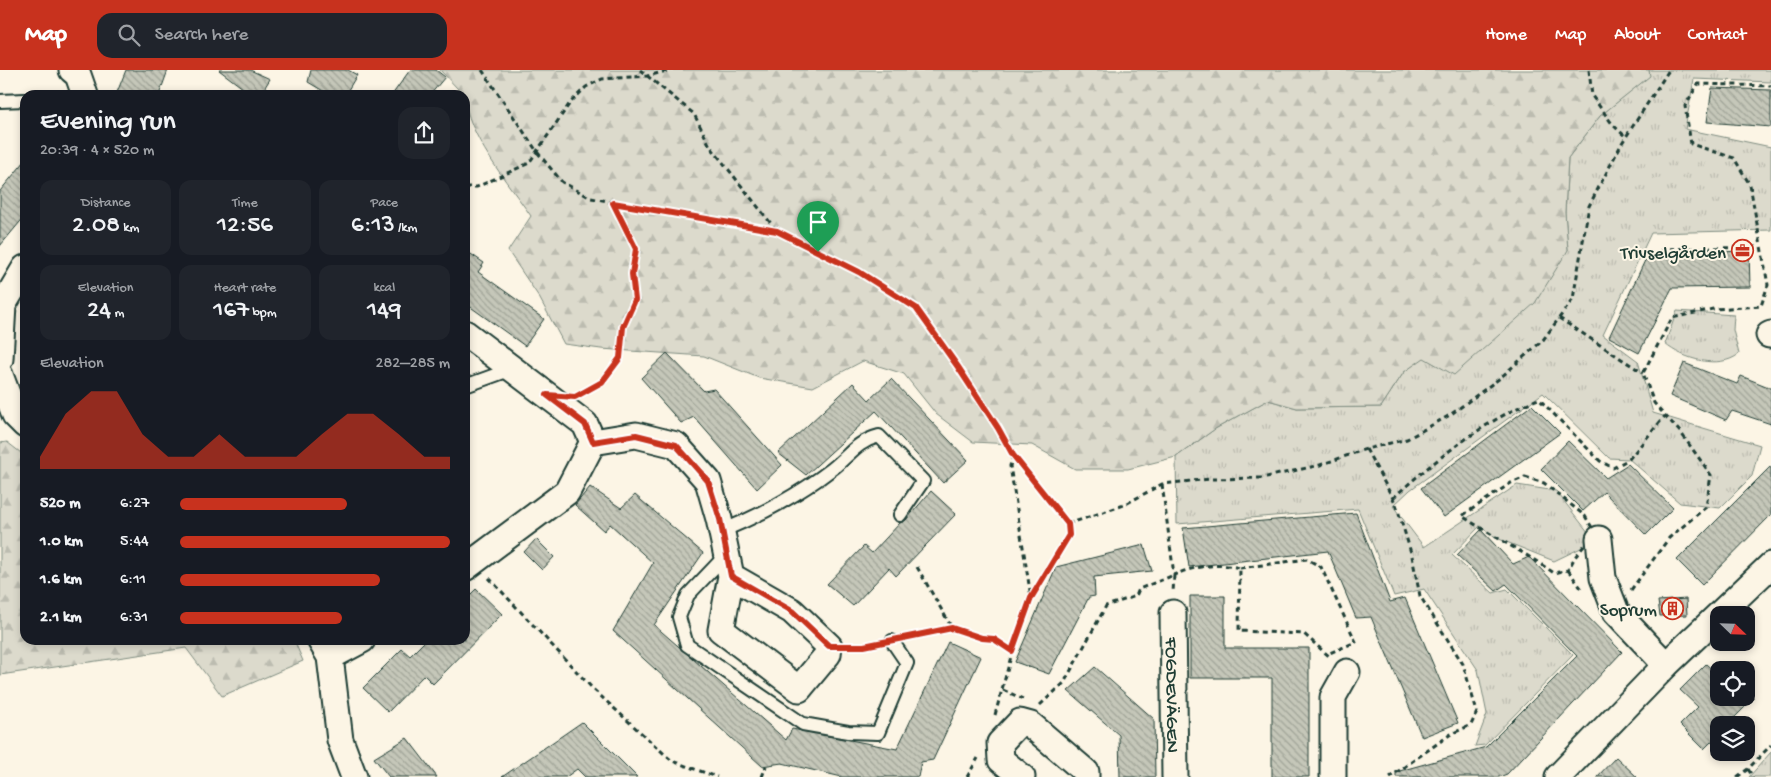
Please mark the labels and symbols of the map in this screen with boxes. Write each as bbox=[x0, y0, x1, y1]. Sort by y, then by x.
pin bbox=[797, 201, 839, 252]
office icon: Trivselgården bbox=[1730, 239, 1754, 263]
place label: Trivselgården bbox=[1619, 243, 1726, 266]
building icon: Soprum bbox=[1661, 596, 1685, 620]
place label: Soprum bbox=[1600, 600, 1657, 623]
north arrow bbox=[1710, 606, 1755, 651]
street label: FOGDEVÄGEN bbox=[1158, 636, 1183, 753]

